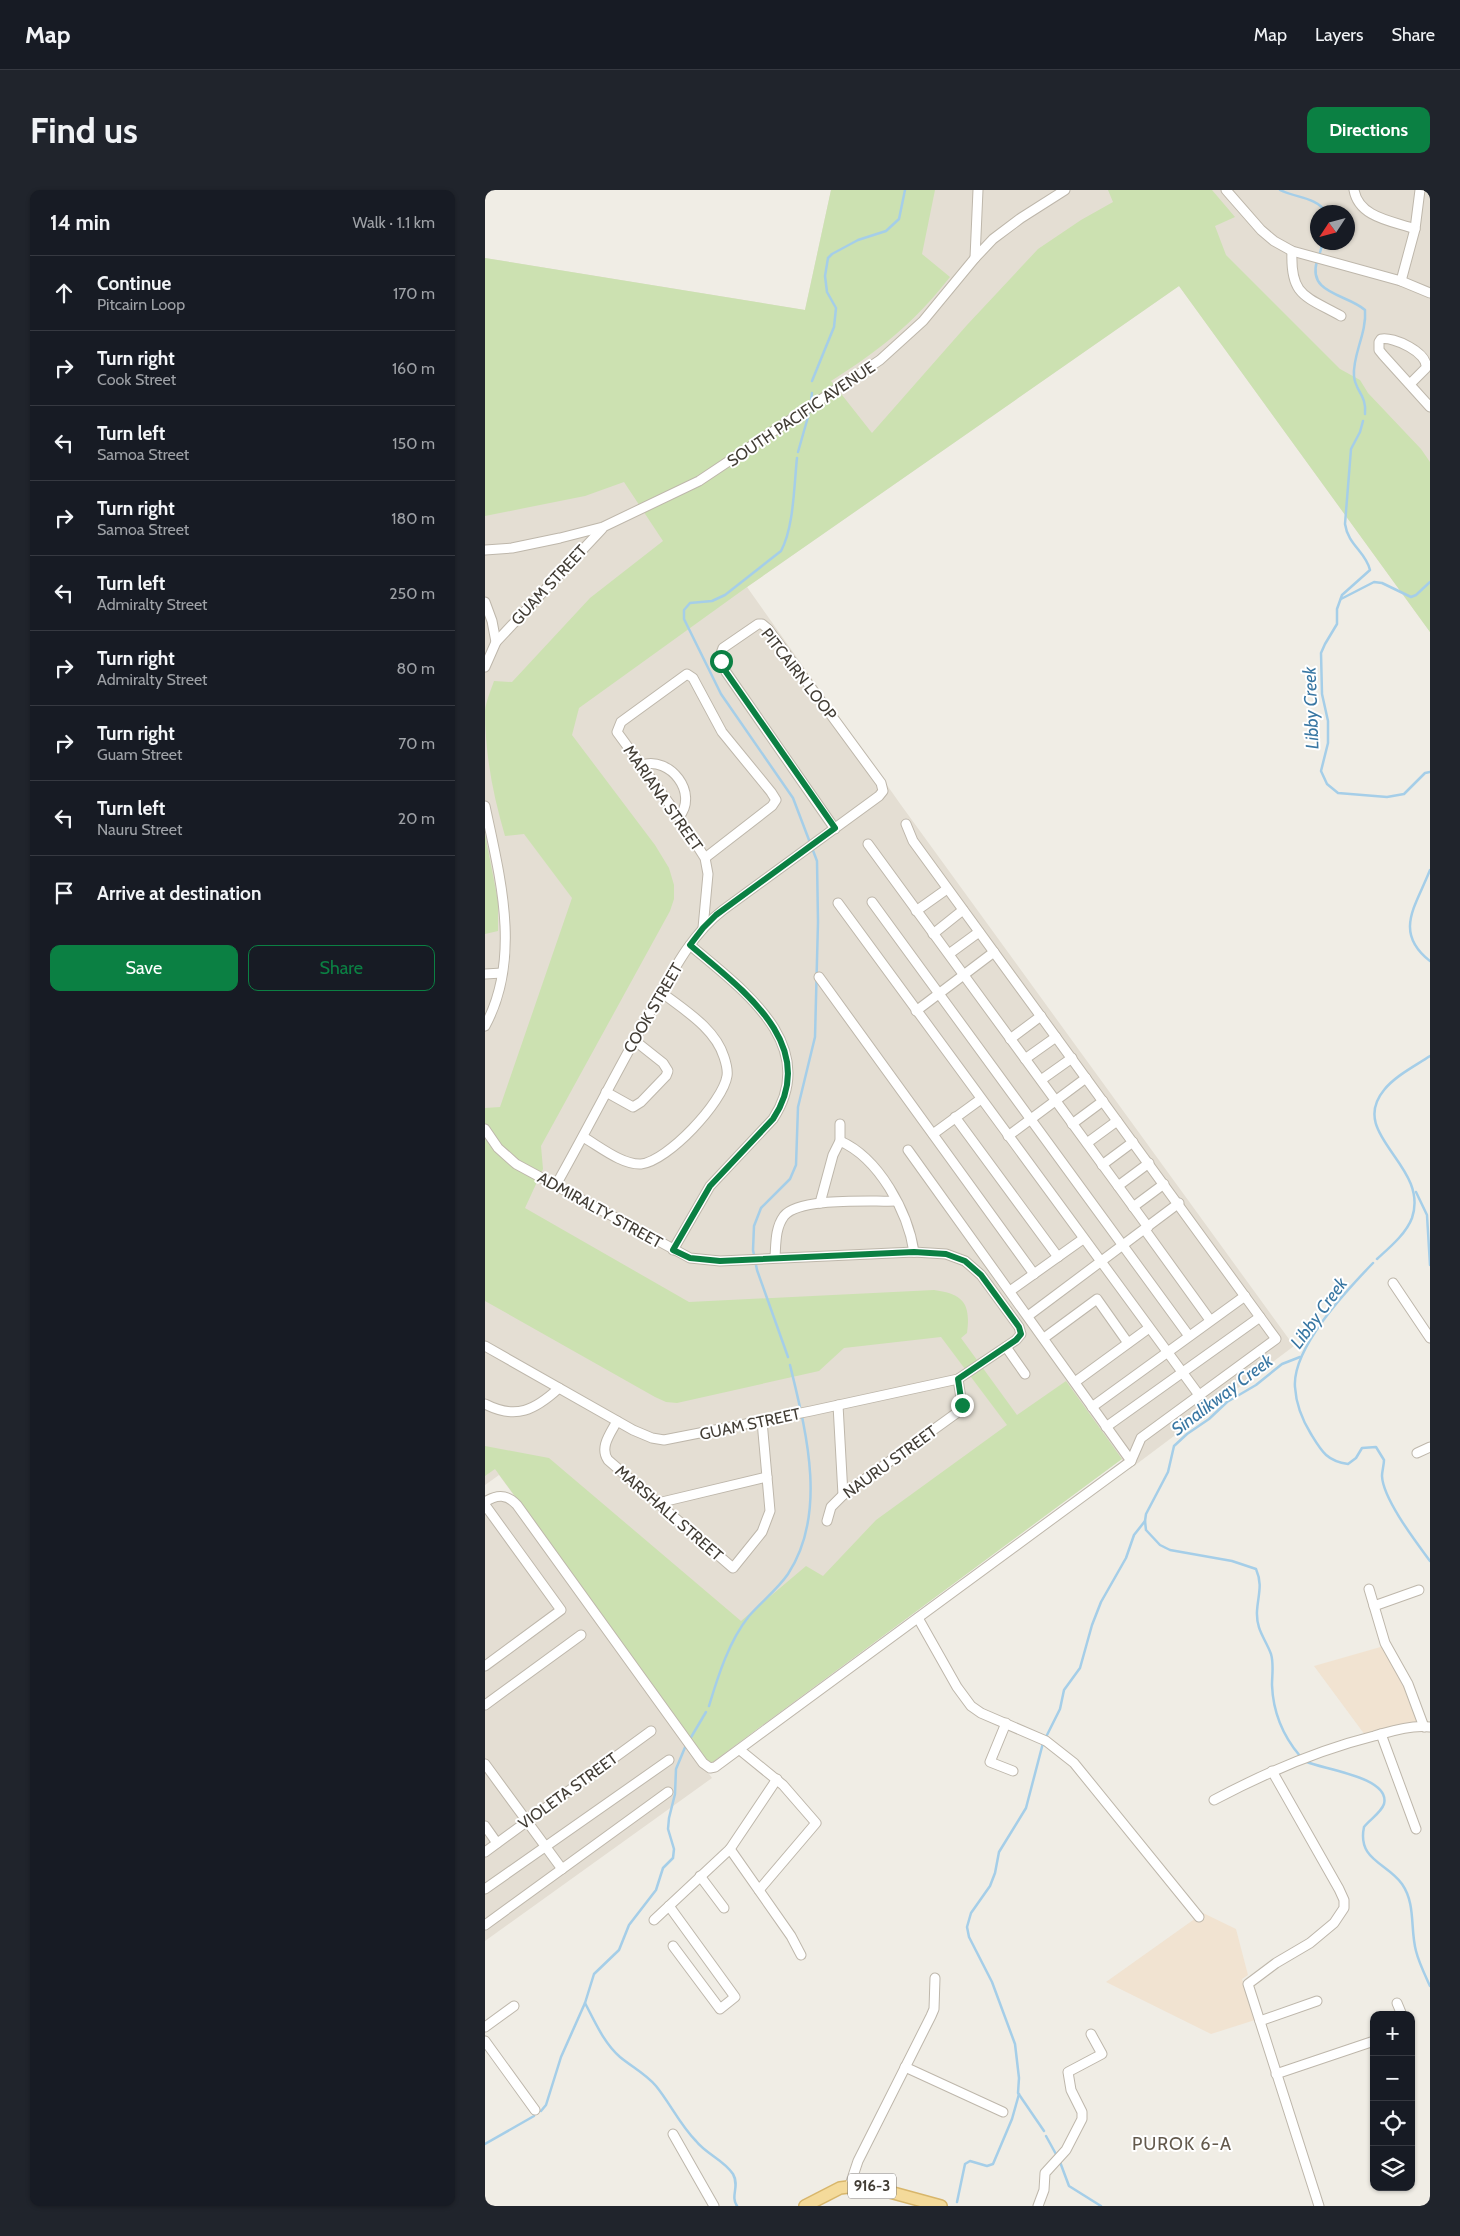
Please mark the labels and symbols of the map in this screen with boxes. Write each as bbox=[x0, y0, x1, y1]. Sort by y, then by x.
north arrow bbox=[1310, 205, 1355, 250]
street label: SOUTH PACIFIC AVENUE bbox=[724, 357, 879, 471]
street label: GUAM STREET bbox=[507, 541, 591, 629]
street label: PITCAIRN LOOP bbox=[757, 624, 841, 724]
route start bbox=[710, 650, 733, 673]
water label: Libby Creek bbox=[1299, 665, 1323, 750]
street label: MARIANA STREET bbox=[619, 741, 707, 855]
street label: COOK STREET bbox=[620, 959, 687, 1056]
street label: ADMIRALTY STREET bbox=[534, 1168, 666, 1252]
water label: Libby Creek bbox=[1286, 1272, 1353, 1353]
water label: Sinalikway Creek bbox=[1167, 1349, 1278, 1440]
route end bbox=[951, 1394, 974, 1417]
street label: GUAM STREET bbox=[698, 1404, 802, 1444]
street label: NAURU STREET bbox=[839, 1421, 941, 1502]
street label: MARSHALL STREET bbox=[611, 1461, 727, 1565]
street label: VIOLETA STREET bbox=[515, 1748, 622, 1833]
district label: PUROK 6-A bbox=[1132, 2133, 1232, 2155]
road number: 916-3 bbox=[848, 2174, 896, 2198]

